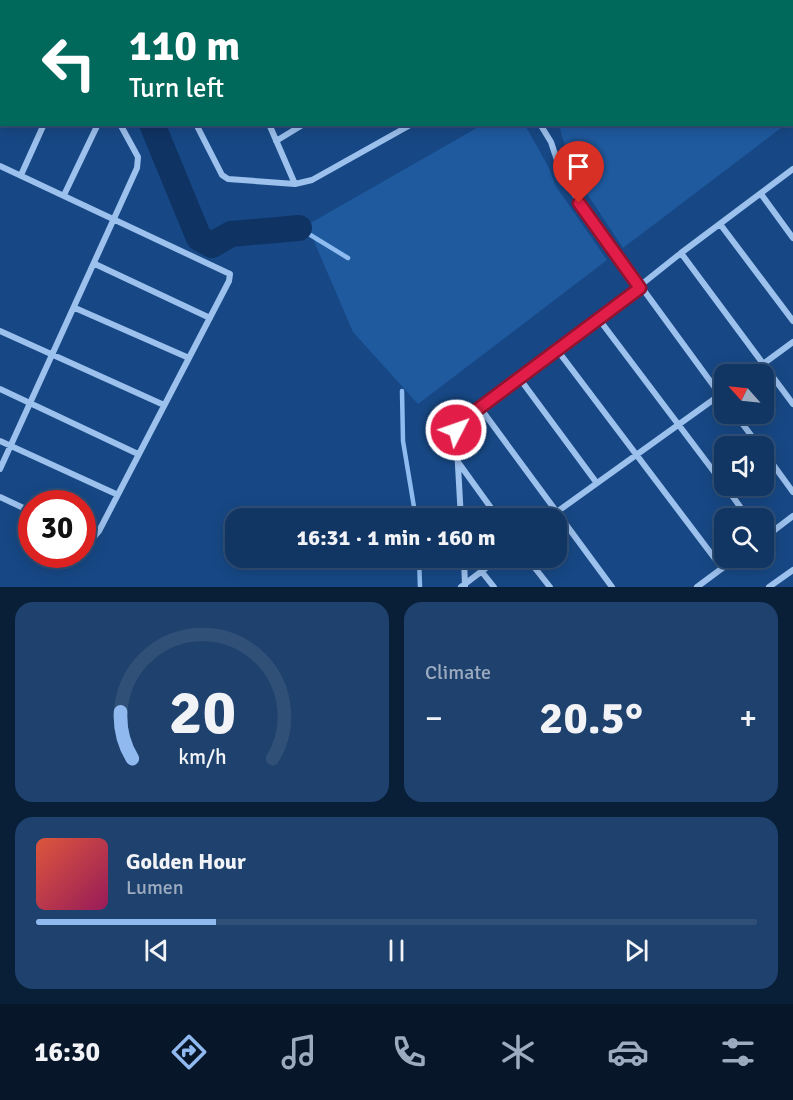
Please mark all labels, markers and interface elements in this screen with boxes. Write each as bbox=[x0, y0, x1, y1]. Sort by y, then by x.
text: 110 m bbox=[129, 21, 240, 72]
icon: left bbox=[30, 24, 108, 102]
text: Turn left bbox=[129, 72, 224, 105]
pin bbox=[553, 141, 604, 203]
icon: arrive bbox=[562, 150, 595, 183]
north arrow bbox=[714, 364, 774, 424]
map controls bbox=[714, 364, 774, 568]
position arrow bbox=[424, 398, 488, 462]
button: sound bbox=[714, 436, 774, 496]
speed limit sign: 30 bbox=[18, 490, 96, 568]
button: search bbox=[714, 508, 774, 568]
text: 16:31 · 1 min · 160 m bbox=[296, 524, 496, 551]
text: Climate bbox=[425, 660, 491, 685]
text: 20 bbox=[168, 674, 236, 751]
text: 20.5° bbox=[539, 691, 643, 746]
text: − bbox=[425, 698, 443, 739]
text: + bbox=[739, 698, 757, 739]
text: km/h bbox=[178, 744, 226, 770]
text: Golden Hour bbox=[126, 848, 246, 875]
text: Lumen bbox=[126, 875, 184, 900]
icon: previous bbox=[140, 934, 173, 967]
icon: pause bbox=[380, 934, 413, 967]
icon: next bbox=[620, 934, 653, 967]
icon: directions bbox=[168, 1031, 210, 1073]
icon: music bbox=[278, 1031, 320, 1073]
icon: phone bbox=[388, 1031, 430, 1073]
icon: climate bbox=[497, 1031, 539, 1073]
icon: car bbox=[607, 1031, 649, 1073]
icon: filters bbox=[717, 1031, 759, 1073]
text: 16:30 bbox=[34, 1036, 100, 1069]

